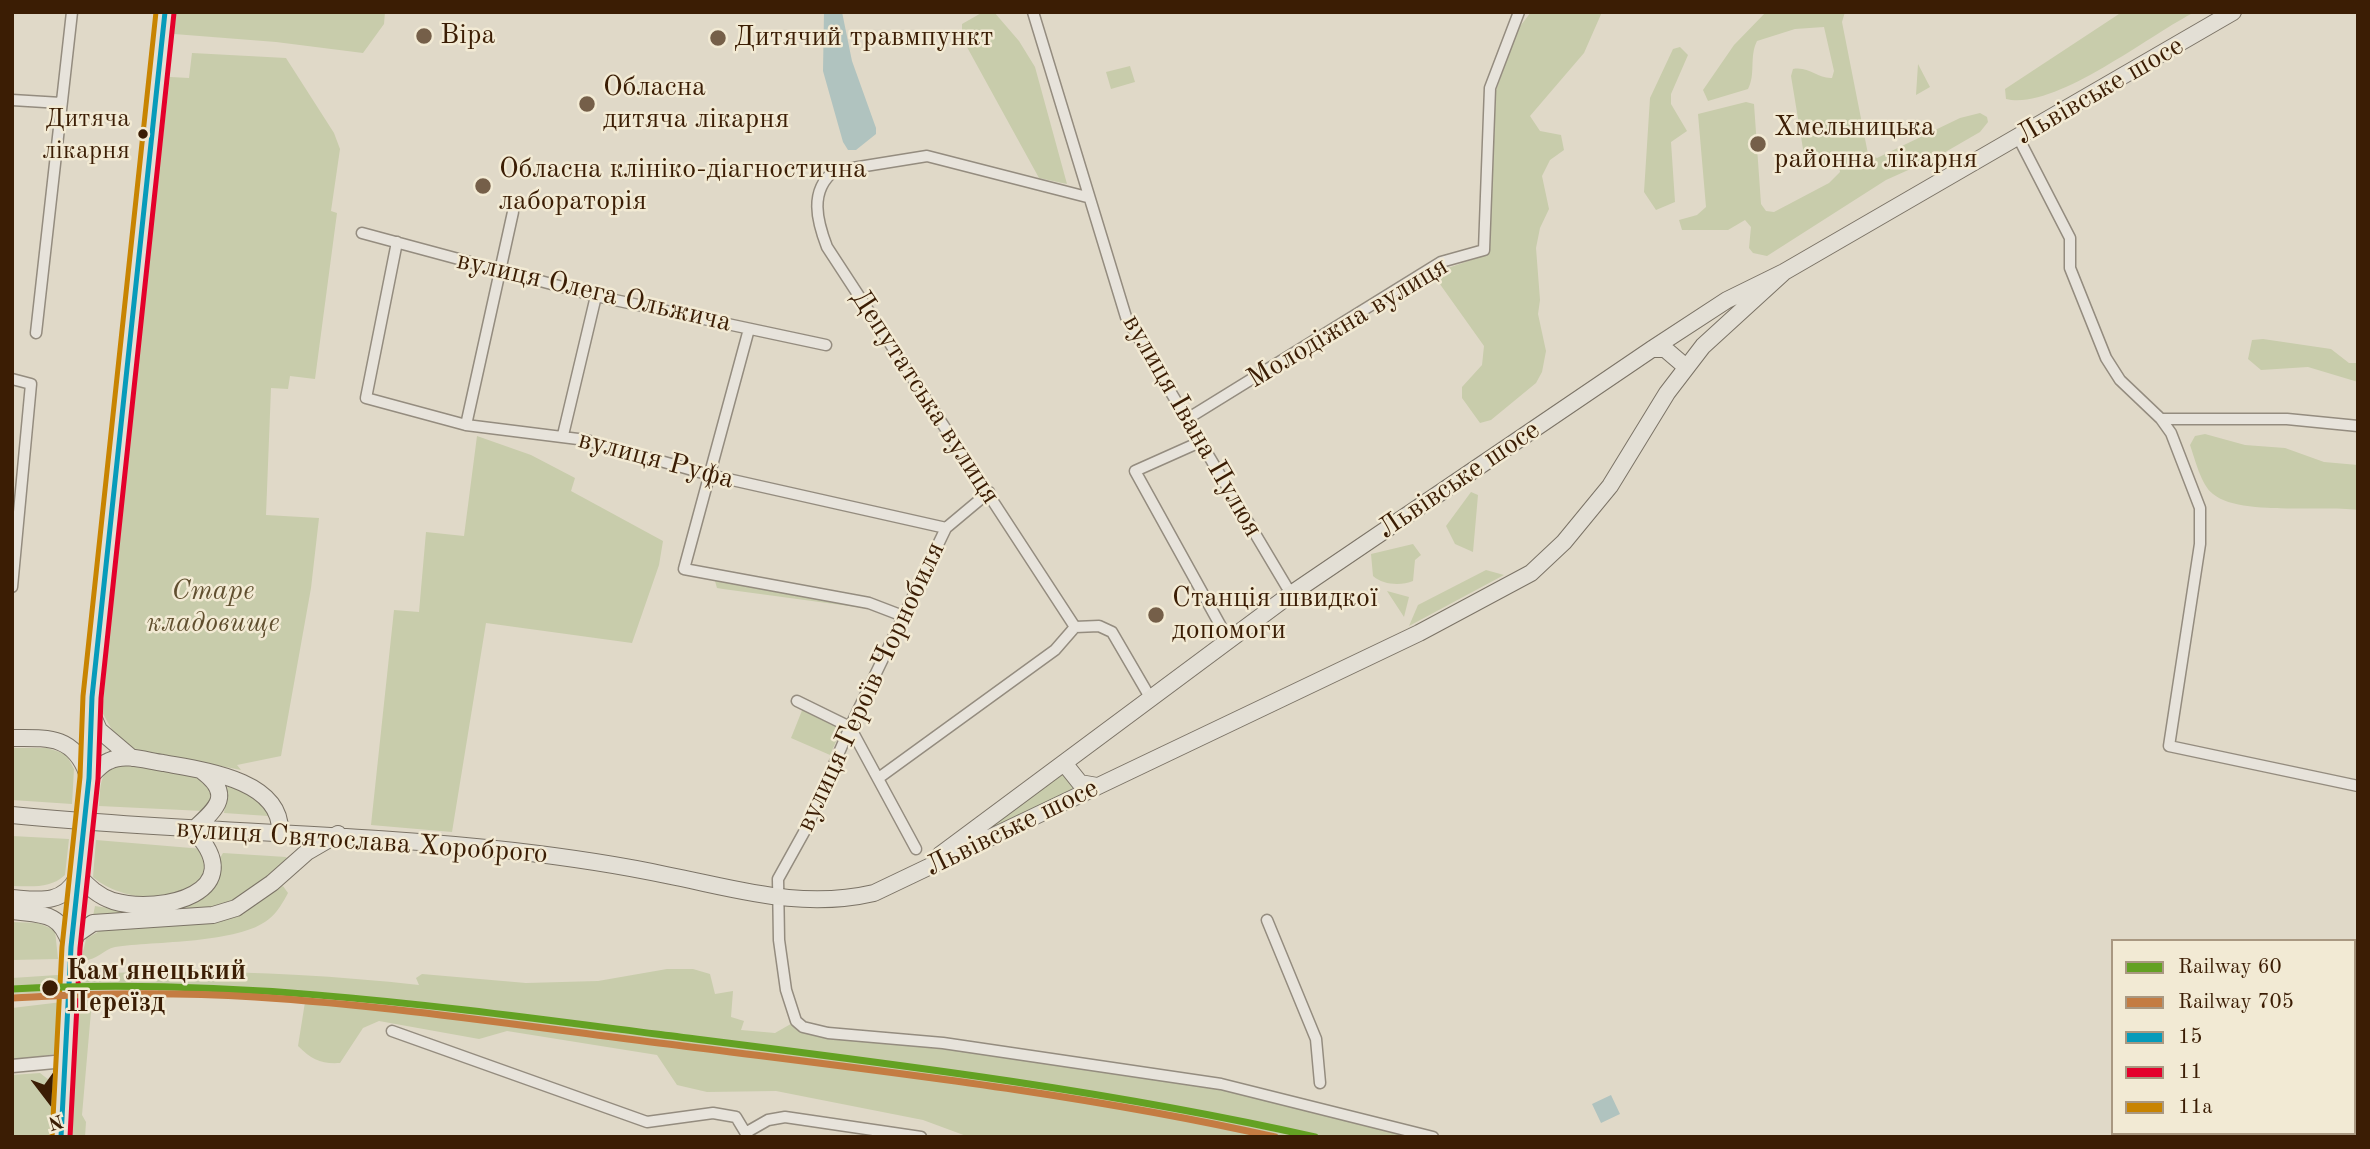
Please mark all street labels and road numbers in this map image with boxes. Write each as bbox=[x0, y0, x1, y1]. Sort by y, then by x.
street label: Львівське шосе bbox=[2010, 29, 2190, 153]
street label: вулиця Олега Ольжича bbox=[453, 244, 735, 340]
street label: Молодіжна вулиця bbox=[1241, 250, 1455, 396]
street label: Депутатська вулиця bbox=[843, 283, 1007, 511]
street label: вулиця Івана Пулюя bbox=[1115, 309, 1269, 543]
street label: Львівське шосе bbox=[1372, 413, 1546, 547]
street label: вулиця Руфа bbox=[574, 423, 738, 497]
street label: вулиця Героїв Чорнобиля bbox=[789, 537, 953, 837]
street label: Львівське шосе bbox=[920, 772, 1104, 884]
street label: вулиця Святослава Хороброго bbox=[175, 812, 549, 872]

